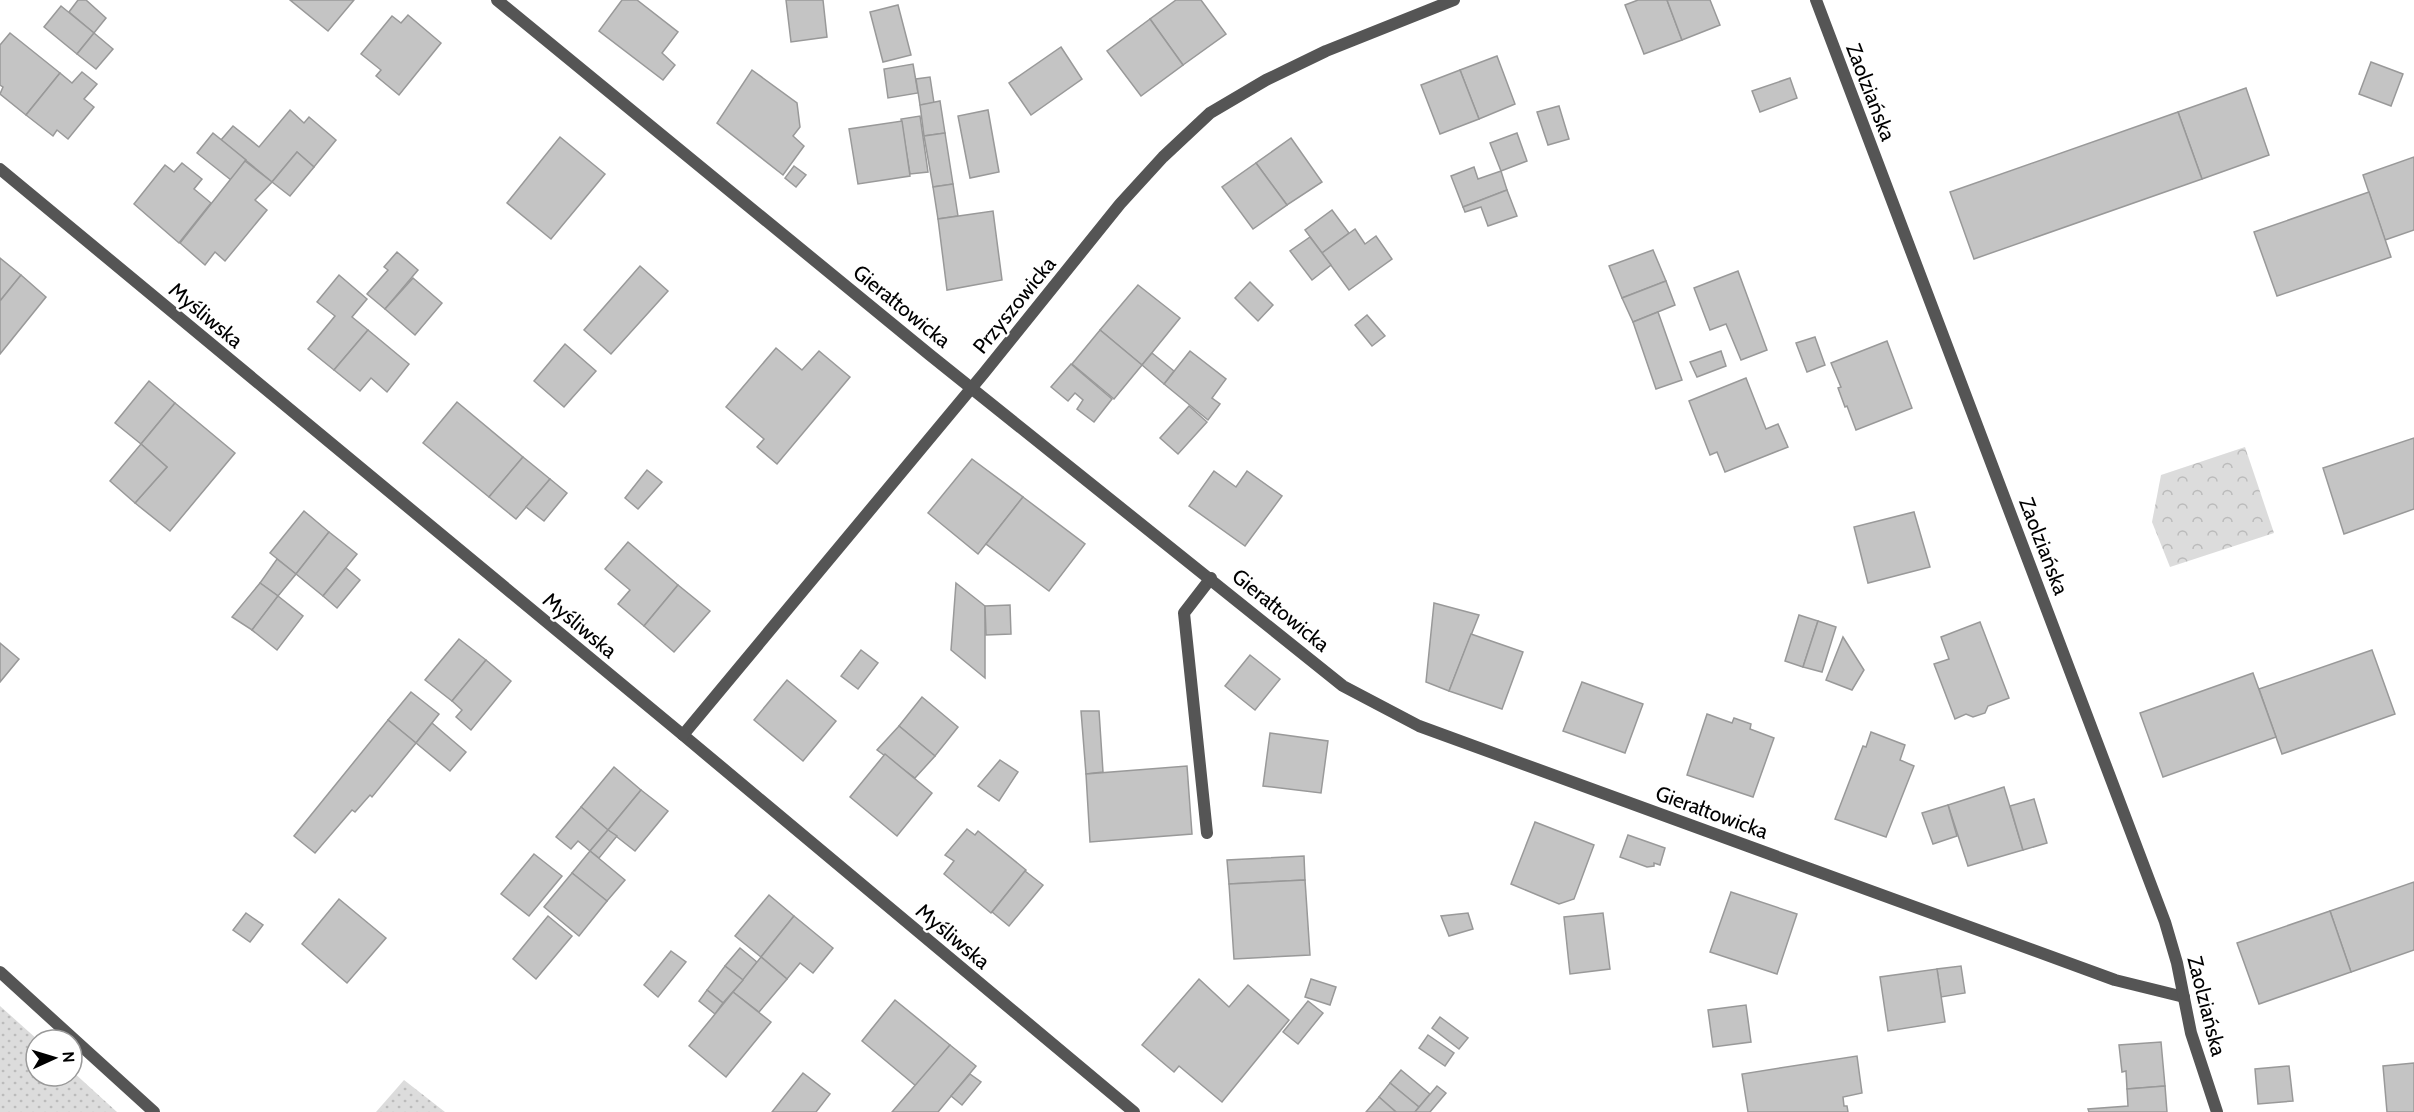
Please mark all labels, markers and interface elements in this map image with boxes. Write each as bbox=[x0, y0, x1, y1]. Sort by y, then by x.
street label: Zaolziańska bbox=[1841, 40, 1901, 144]
street label: Przyszowicka bbox=[967, 252, 1061, 358]
street label: Gierałtowicka bbox=[848, 259, 956, 353]
street label: Myśliwska bbox=[164, 277, 248, 353]
street label: Zaolziańska bbox=[2014, 494, 2074, 598]
street label: Gierałtowicka bbox=[1227, 563, 1335, 657]
street label: Myśliwska bbox=[538, 587, 622, 663]
street label: Gierałtowicka bbox=[1652, 780, 1772, 844]
street label: Myśliwska bbox=[911, 898, 995, 974]
street label: Zaolziańska bbox=[2183, 953, 2231, 1059]
north arrow bbox=[24, 1028, 84, 1088]
text: N bbox=[59, 1051, 78, 1063]

